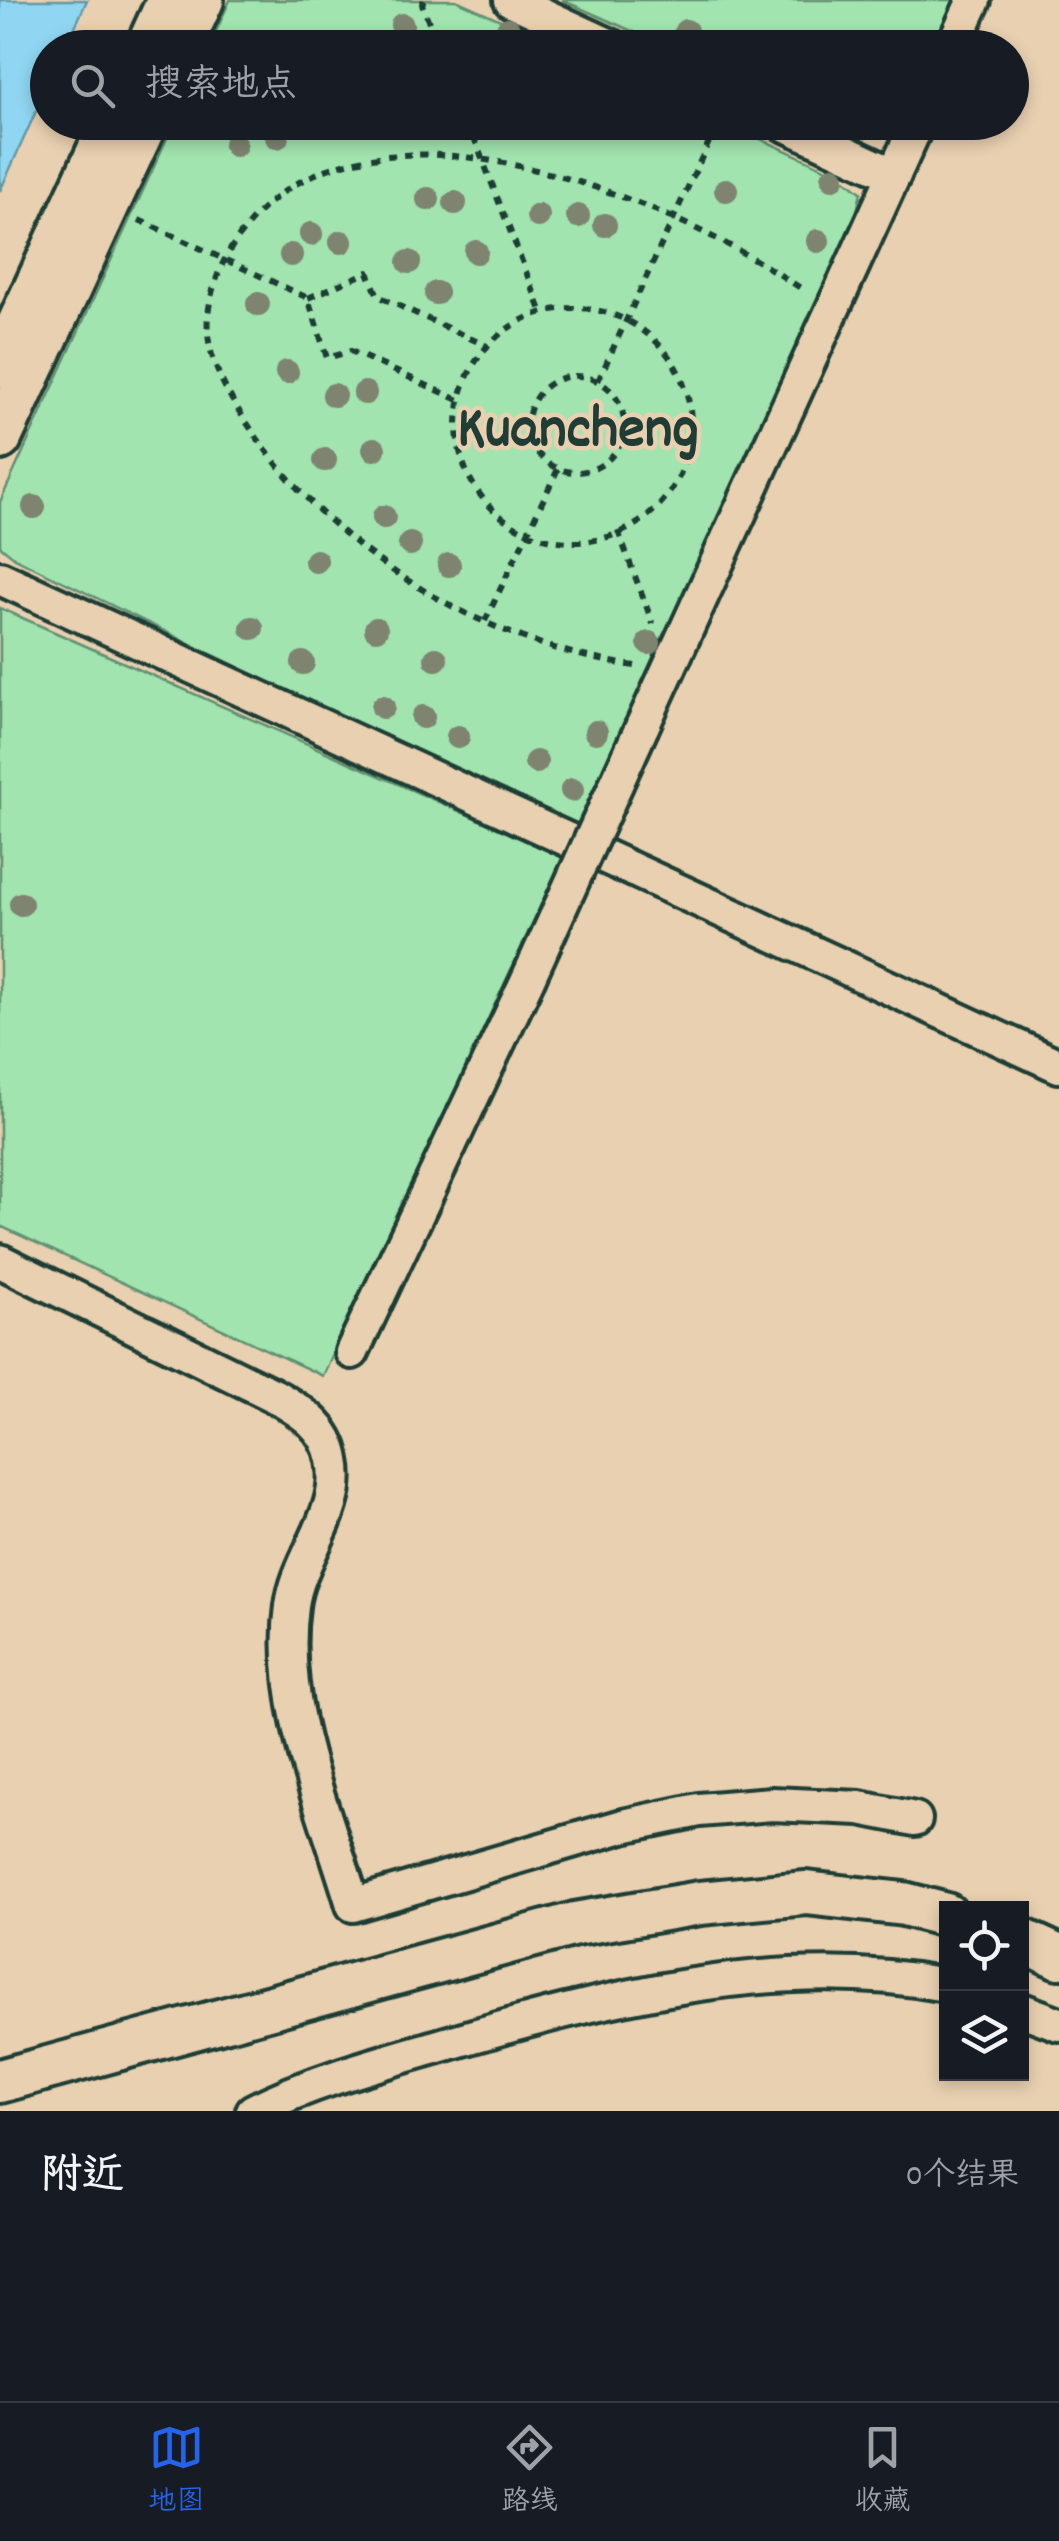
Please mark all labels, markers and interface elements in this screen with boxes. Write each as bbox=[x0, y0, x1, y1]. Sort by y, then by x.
search box bbox=[30, 30, 1029, 140]
icon: search bbox=[65, 58, 120, 113]
text: 搜索地点 bbox=[145, 60, 297, 115]
district label: Kuancheng bbox=[457, 390, 699, 476]
map controls bbox=[939, 1901, 1029, 2081]
button: locate bbox=[939, 1901, 1029, 1991]
button: layers bbox=[939, 1991, 1029, 2081]
text: 附近 bbox=[40, 2149, 124, 2209]
text: 0个结果 bbox=[906, 2155, 1019, 2201]
tab: 地图 bbox=[148, 2420, 205, 2524]
tab: 路线 bbox=[501, 2420, 558, 2524]
tab: 收藏 bbox=[854, 2420, 911, 2524]

